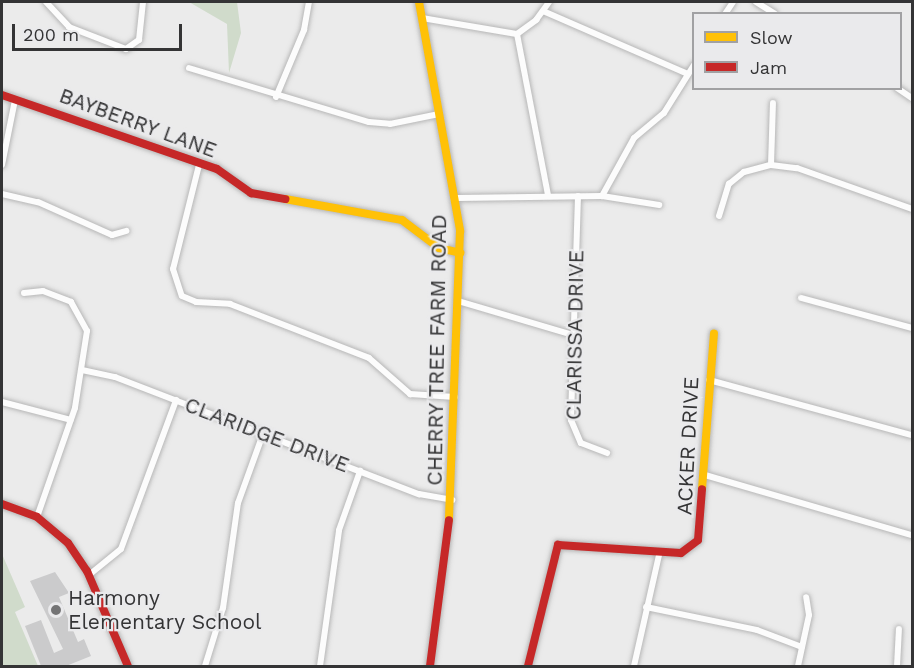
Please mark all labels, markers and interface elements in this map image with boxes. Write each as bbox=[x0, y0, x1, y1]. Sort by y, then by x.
scale bar bbox=[15, 12, 184, 50]
legend bbox=[692, 12, 902, 90]
text: 200 m bbox=[23, 24, 79, 45]
text: Slow bbox=[750, 27, 793, 48]
text: Jam bbox=[750, 57, 787, 78]
street label: BAYBERRY LANE bbox=[55, 83, 221, 163]
street label: CHERRY TREE FARM ROAD bbox=[422, 213, 452, 487]
street label: CLARISSA DRIVE bbox=[561, 249, 589, 421]
street label: ACKER DRIVE bbox=[672, 376, 704, 516]
street label: CLARIDGE DRIVE bbox=[181, 392, 353, 478]
place label: Harmony Elementary School bbox=[68, 585, 262, 635]
marker: Harmony Elementary School bbox=[49, 603, 63, 617]

